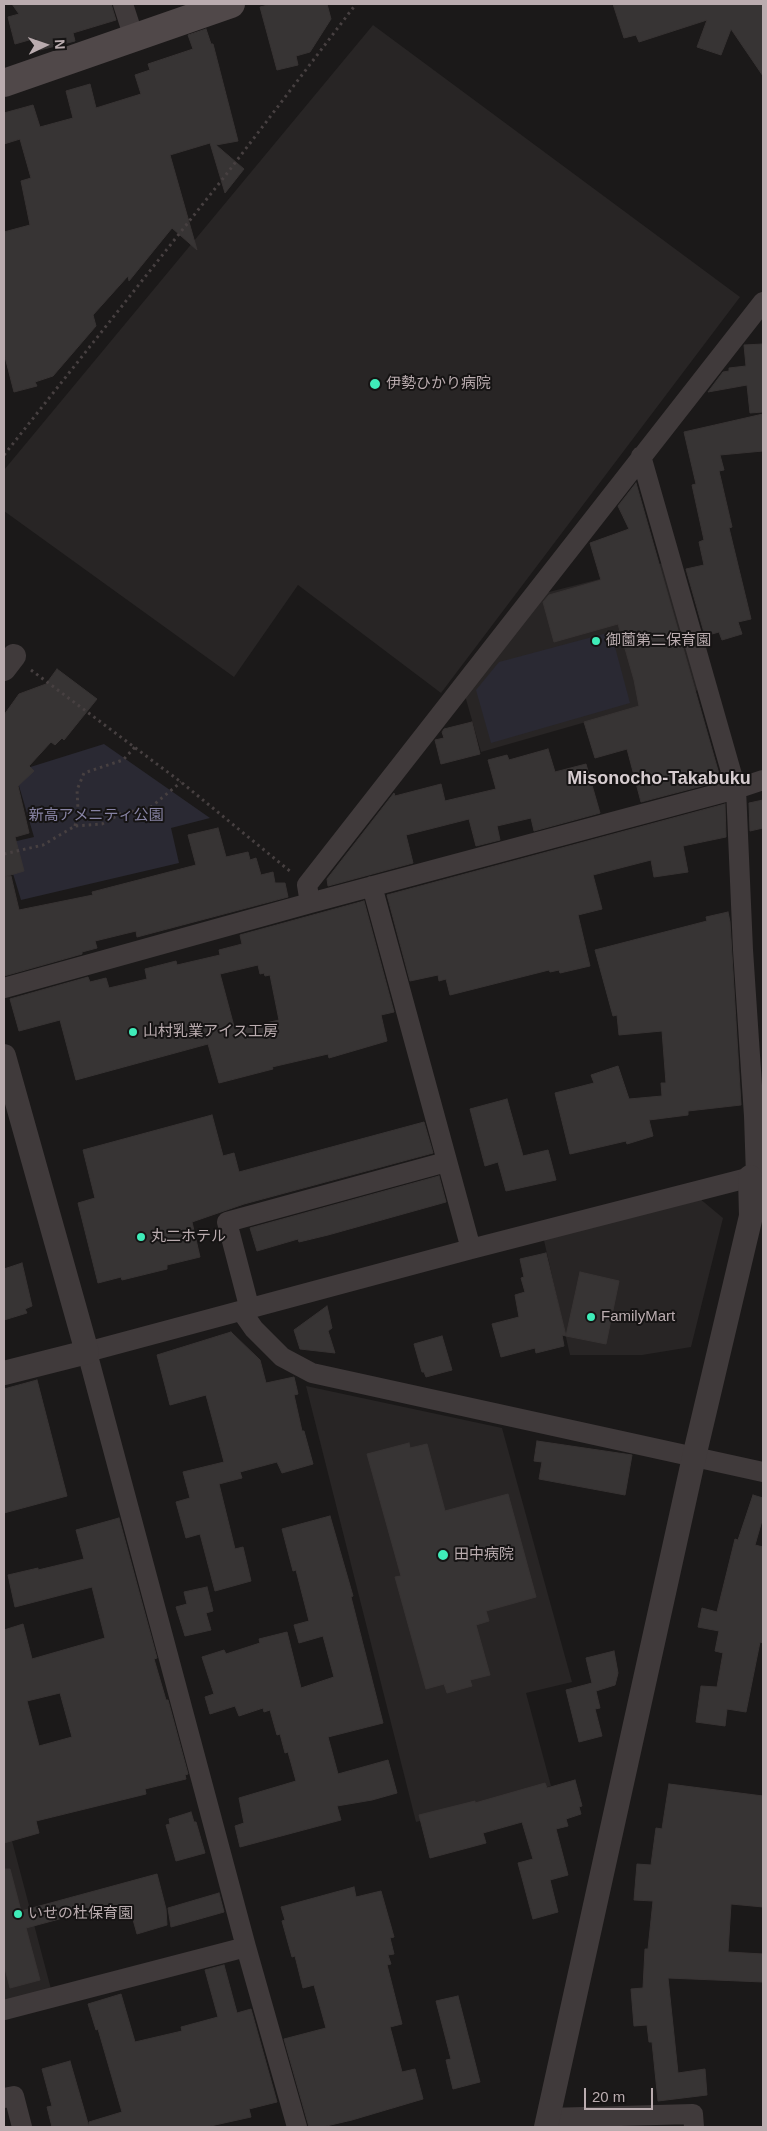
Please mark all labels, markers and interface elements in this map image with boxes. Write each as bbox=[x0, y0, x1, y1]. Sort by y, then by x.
north arrow bbox=[20, 20, 70, 70]
text: N bbox=[52, 39, 68, 50]
place label: 伊勢ひかり病院 bbox=[386, 375, 491, 393]
marker: 伊勢ひかり病院 bbox=[368, 377, 382, 391]
place label: 御薗第二保育園 bbox=[606, 632, 711, 650]
marker: 御薗第二保育園 bbox=[590, 635, 602, 647]
district label: Misonocho-Takabuku bbox=[567, 768, 751, 790]
park label: 新高アメニティ公園 bbox=[29, 807, 163, 825]
place label: 山村乳業アイス工房 bbox=[143, 1023, 278, 1041]
marker: 山村乳業アイス工房 bbox=[127, 1026, 139, 1038]
place label: 丸二ホテル bbox=[151, 1228, 226, 1246]
marker: 丸二ホテル bbox=[135, 1231, 147, 1243]
place label: FamilyMart bbox=[601, 1308, 675, 1326]
marker: FamilyMart bbox=[585, 1311, 597, 1323]
place label: 田中病院 bbox=[454, 1546, 514, 1564]
marker: 田中病院 bbox=[436, 1548, 450, 1562]
place label: いせの杜保育園 bbox=[28, 1905, 133, 1923]
marker: いせの杜保育園 bbox=[12, 1908, 24, 1920]
scale bar bbox=[587, 2078, 656, 2110]
text: 20 m bbox=[592, 2088, 625, 2105]

